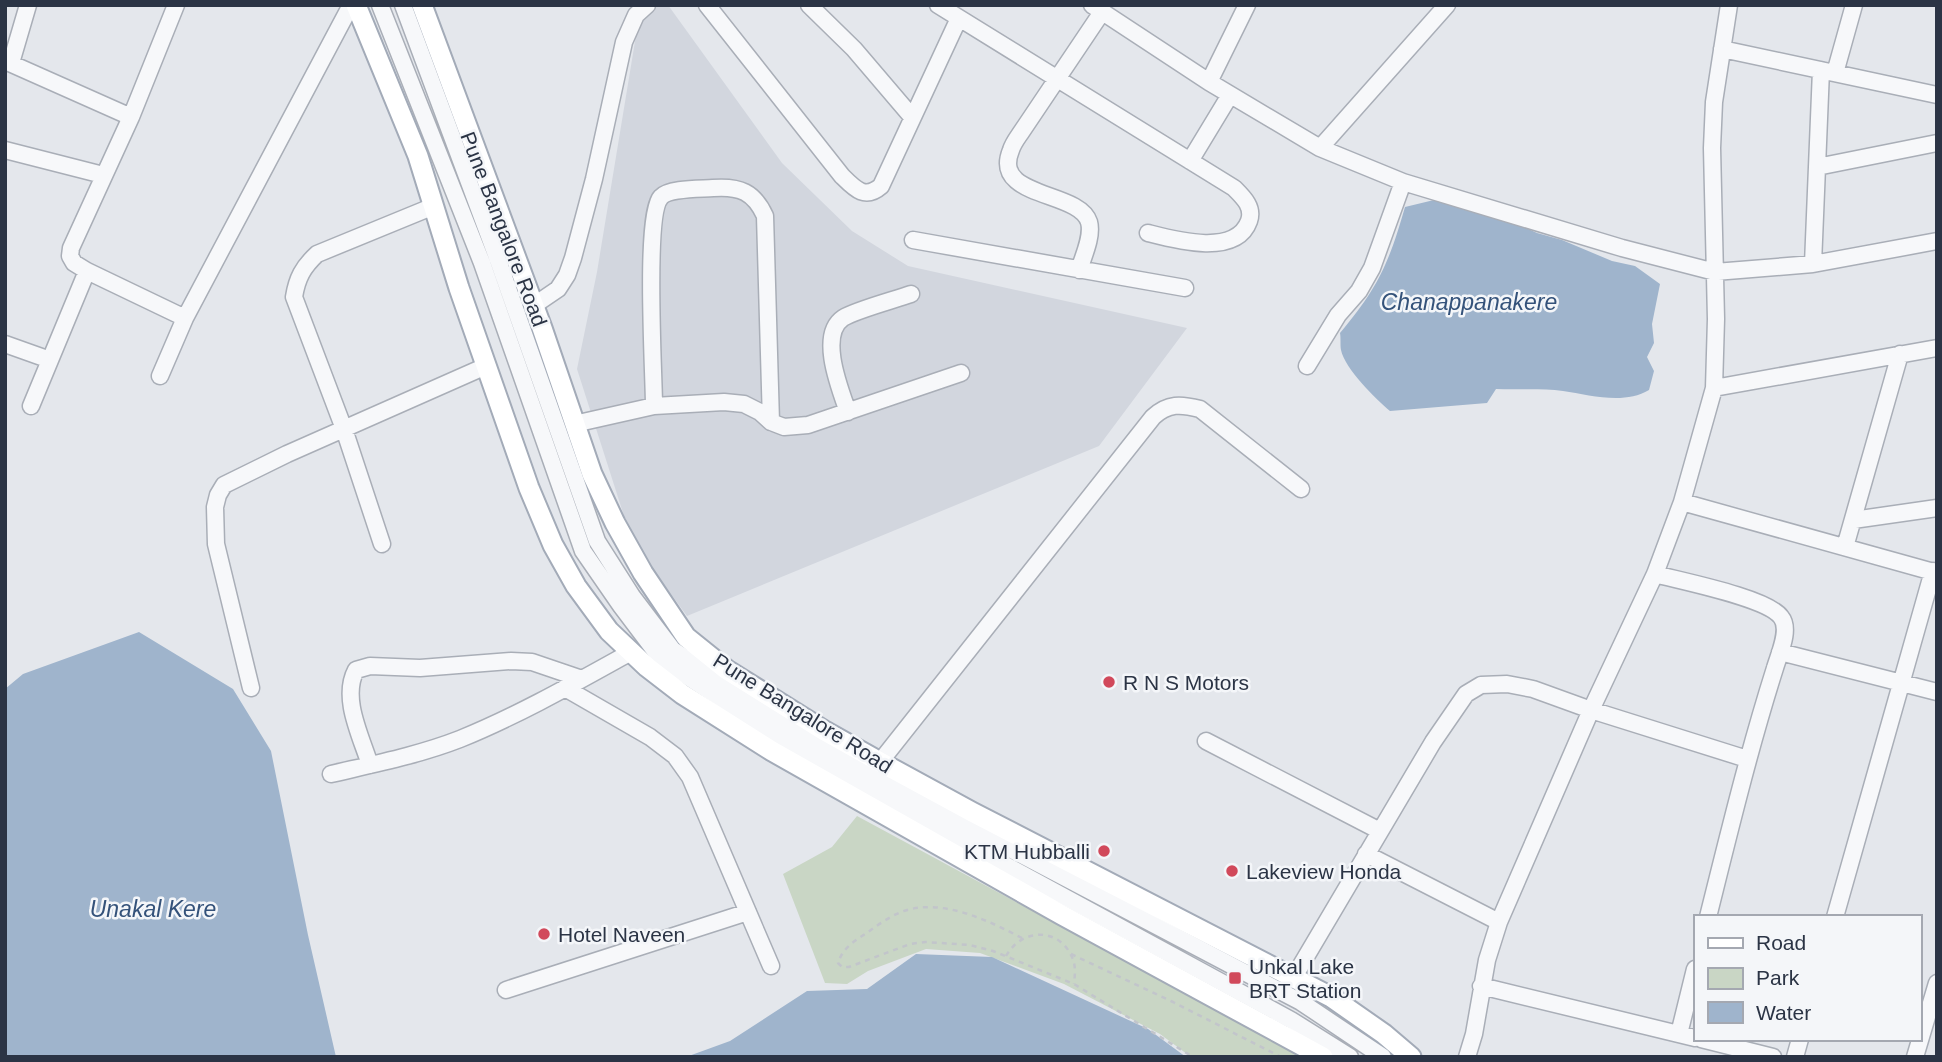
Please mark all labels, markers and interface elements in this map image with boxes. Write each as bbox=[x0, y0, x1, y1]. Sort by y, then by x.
street label: Pune Bangalore Road bbox=[456, 128, 552, 330]
water label: Chanappanakere bbox=[1381, 289, 1557, 315]
street label: Pune Bangalore Road bbox=[709, 648, 897, 778]
place label: R N S Motors bbox=[1123, 671, 1249, 694]
marker: R N S Motors bbox=[1101, 674, 1117, 690]
place label: KTM Hubballi bbox=[964, 840, 1090, 863]
marker: KTM Hubballi bbox=[1096, 843, 1112, 859]
place label: Lakeview Honda bbox=[1246, 860, 1402, 883]
marker: Lakeview Honda bbox=[1224, 863, 1240, 879]
water label: Unakal Kere bbox=[90, 896, 216, 922]
legend bbox=[1694, 915, 1921, 1041]
place label: Hotel Naveen bbox=[558, 923, 685, 946]
marker: Hotel Naveen bbox=[536, 926, 552, 942]
text: Road bbox=[1756, 931, 1806, 954]
place label: Unkal Lake BRT Station bbox=[1249, 955, 1361, 1002]
text: Park bbox=[1756, 966, 1800, 989]
marker: Unkal Lake BRT Station bbox=[1227, 970, 1243, 986]
text: Water bbox=[1756, 1001, 1811, 1024]

